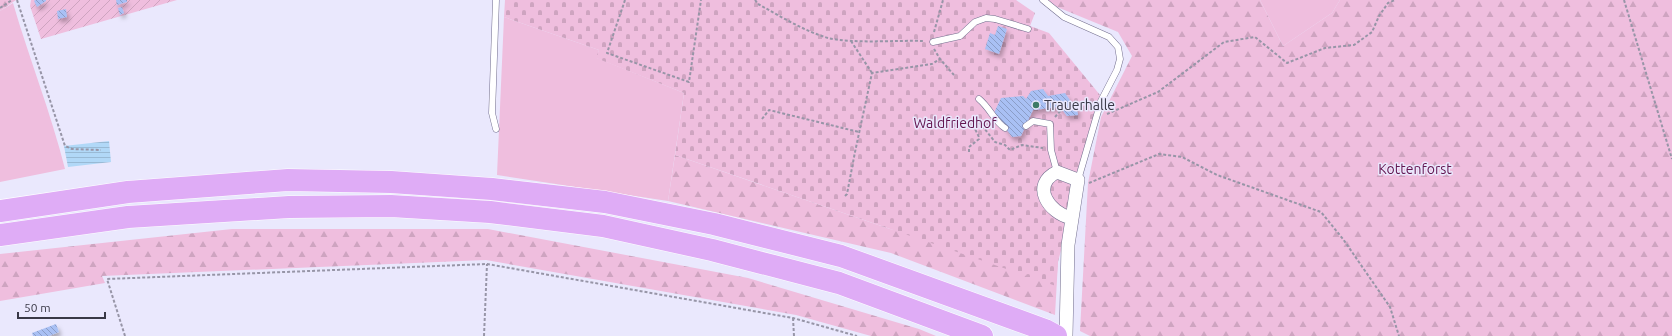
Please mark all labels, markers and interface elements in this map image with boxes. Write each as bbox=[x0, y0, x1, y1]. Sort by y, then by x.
place label: Trauerhalle bbox=[1044, 97, 1115, 113]
marker: Trauerhalle bbox=[1031, 100, 1041, 110]
park label: Waldfriedhof bbox=[913, 115, 997, 131]
park label: Kottenforst bbox=[1378, 161, 1452, 177]
scale bar bbox=[18, 294, 105, 320]
text: 50 m bbox=[24, 301, 51, 314]

